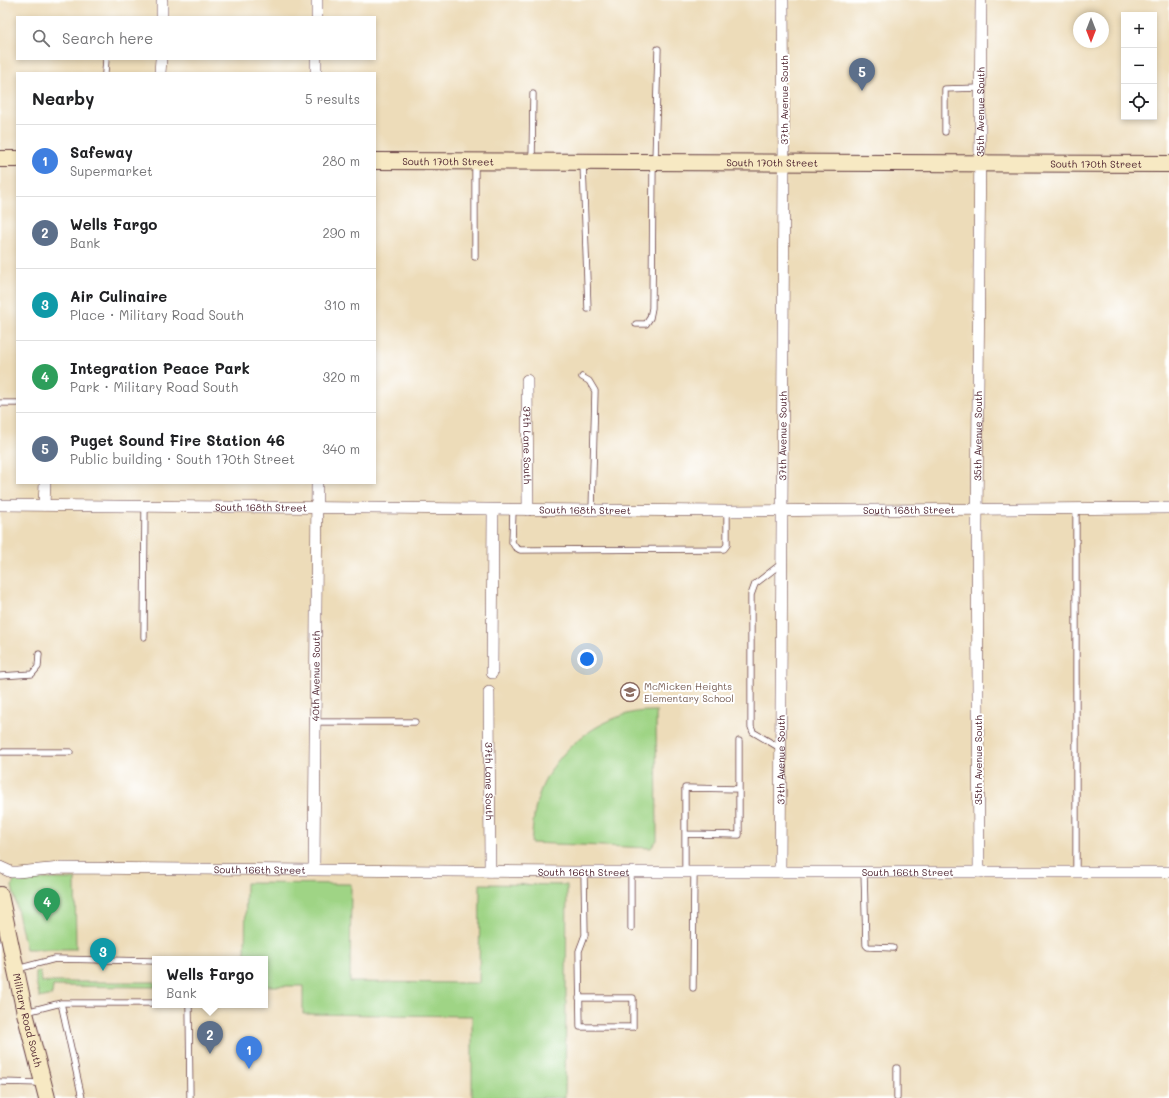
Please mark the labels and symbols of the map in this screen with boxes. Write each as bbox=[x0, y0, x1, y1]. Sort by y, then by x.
north arrow bbox=[1073, 12, 1109, 48]
street label: 37th Avenue South bbox=[777, 55, 791, 145]
pin: 5 bbox=[849, 58, 875, 91]
street label: 35th Avenue South bbox=[973, 67, 987, 157]
street label: South 170th Street bbox=[402, 154, 494, 168]
street label: South 170th Street bbox=[726, 155, 818, 170]
street label: South 170th Street bbox=[1050, 157, 1142, 171]
street label: 37th Avenue South bbox=[775, 391, 790, 481]
street label: 35th Avenue South bbox=[970, 391, 985, 481]
street label: 37th Lane South bbox=[520, 406, 535, 485]
street label: South 168th Street bbox=[215, 500, 307, 515]
street label: South 168th Street bbox=[539, 502, 631, 517]
street label: South 168th Street bbox=[863, 502, 955, 517]
street label: 40th Avenue South bbox=[308, 630, 323, 721]
your location bbox=[577, 649, 597, 669]
place label: McMicken Heights Elementary School bbox=[644, 679, 734, 705]
school or university icon: McMicken Heights Elementary School bbox=[619, 681, 641, 703]
street label: 37th Avenue South bbox=[773, 715, 788, 805]
street label: 35th Avenue South bbox=[971, 715, 985, 805]
street label: 37th Lane South bbox=[482, 742, 497, 821]
street label: South 166th Street bbox=[214, 862, 306, 877]
street label: South 166th Street bbox=[538, 865, 630, 879]
street label: South 166th Street bbox=[862, 865, 954, 879]
pin: 4 bbox=[34, 888, 60, 921]
pin: 3 bbox=[90, 938, 116, 971]
street label: Military Road South bbox=[10, 972, 46, 1069]
pin: 2 bbox=[197, 1021, 223, 1054]
pin: 1 bbox=[236, 1036, 262, 1069]

